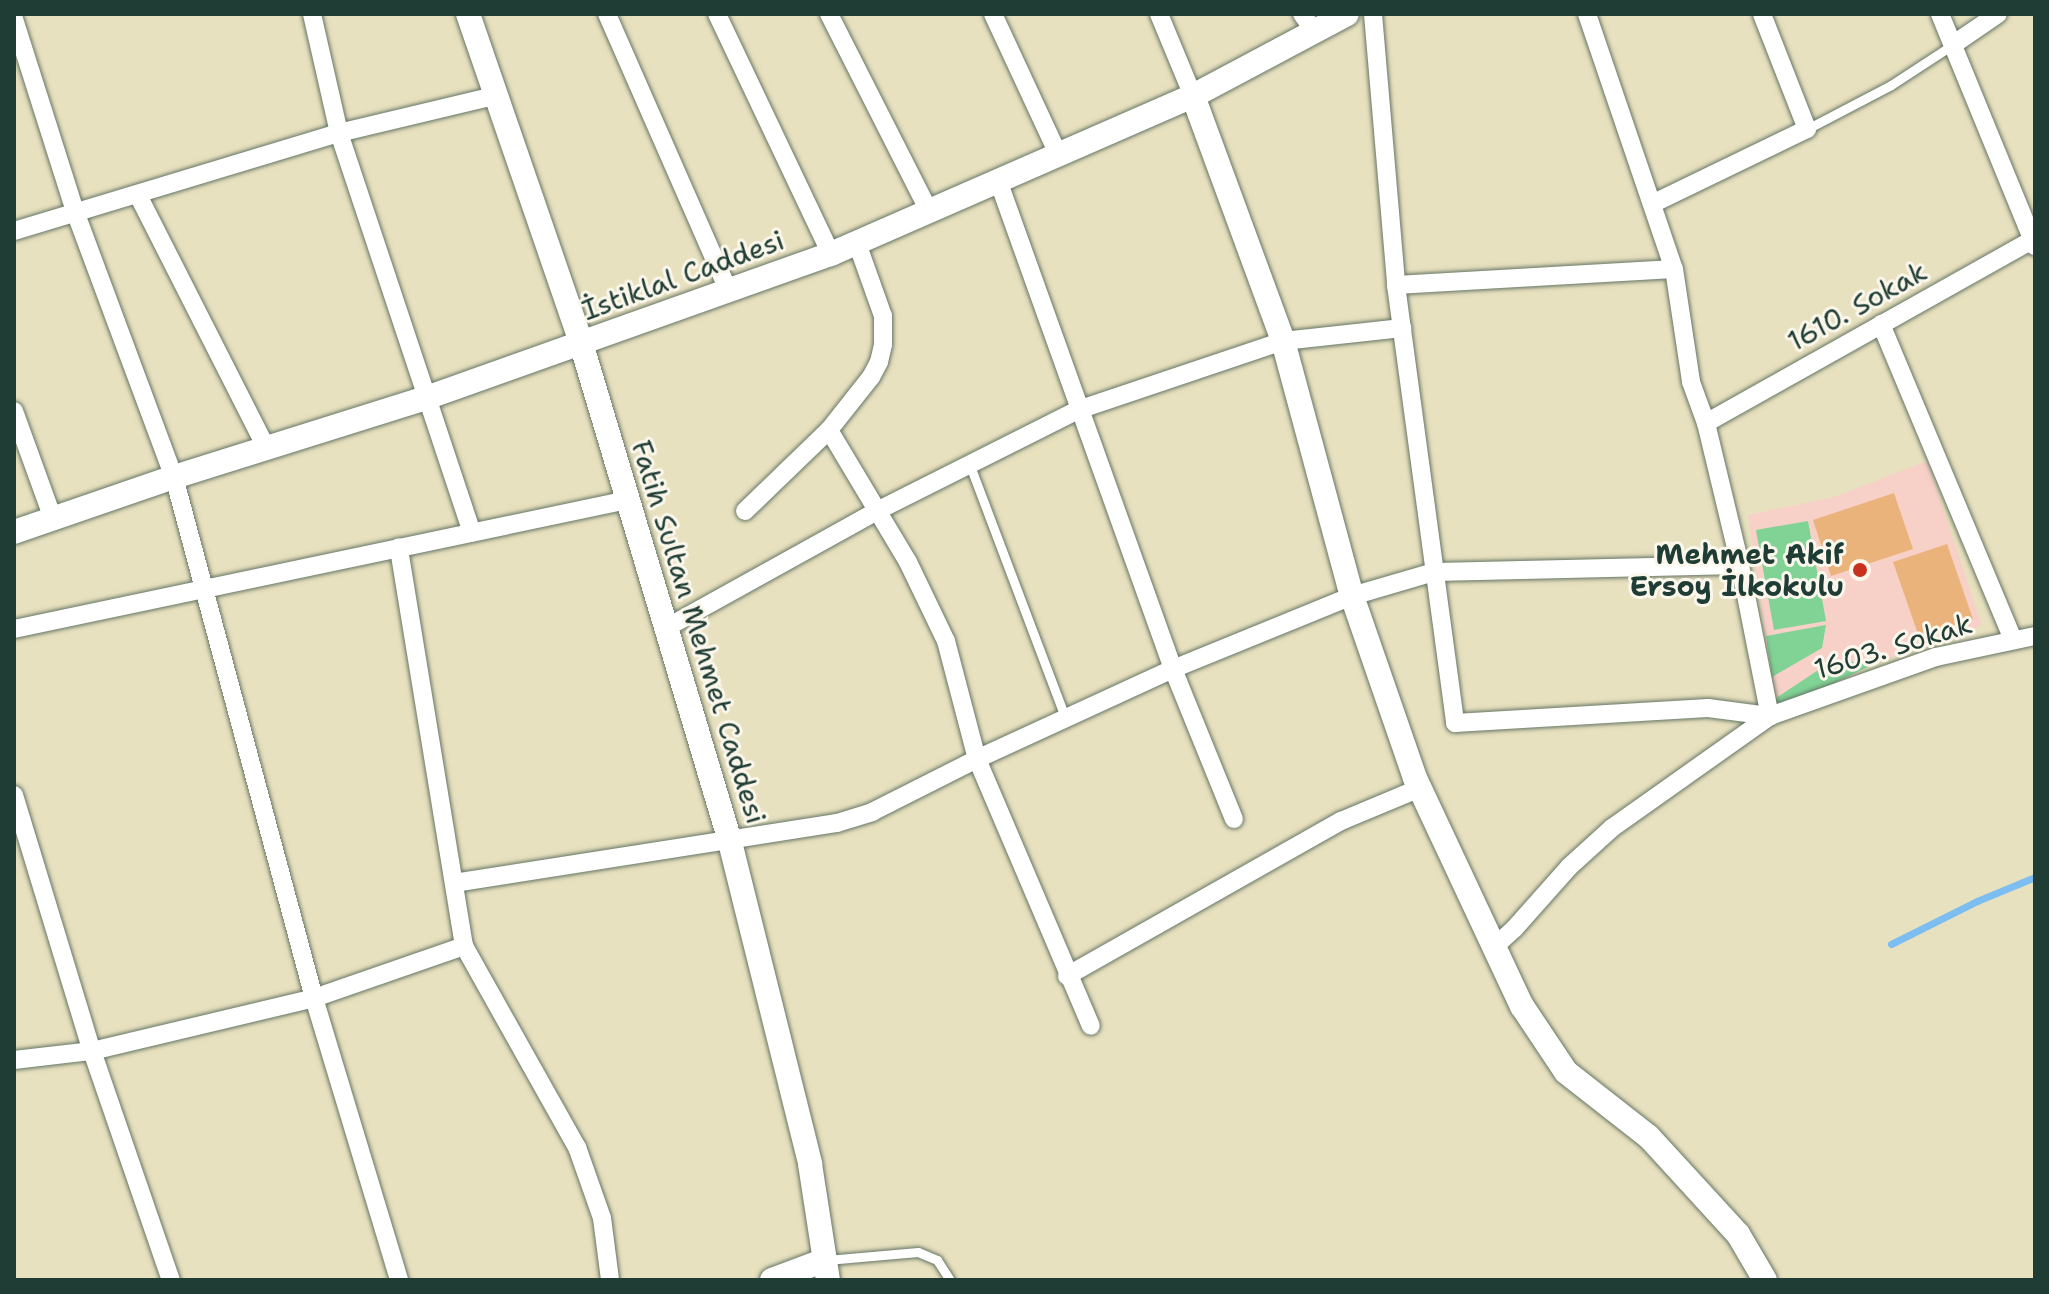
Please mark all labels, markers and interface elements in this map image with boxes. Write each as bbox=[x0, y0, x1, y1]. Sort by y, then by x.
street label: İstiklal Caddesi bbox=[577, 223, 789, 327]
street label: 1610. Sokak bbox=[1781, 254, 1933, 358]
street label: Fatih Sultan Mehmet Caddesi bbox=[625, 436, 773, 828]
place label: Mehmet Akif Ersoy İlkokulu bbox=[1630, 537, 1844, 603]
marker: Mehmet Akif Ersoy İlkokulu bbox=[1851, 561, 1869, 579]
street label: 1603. Sokak bbox=[1810, 606, 1976, 686]

